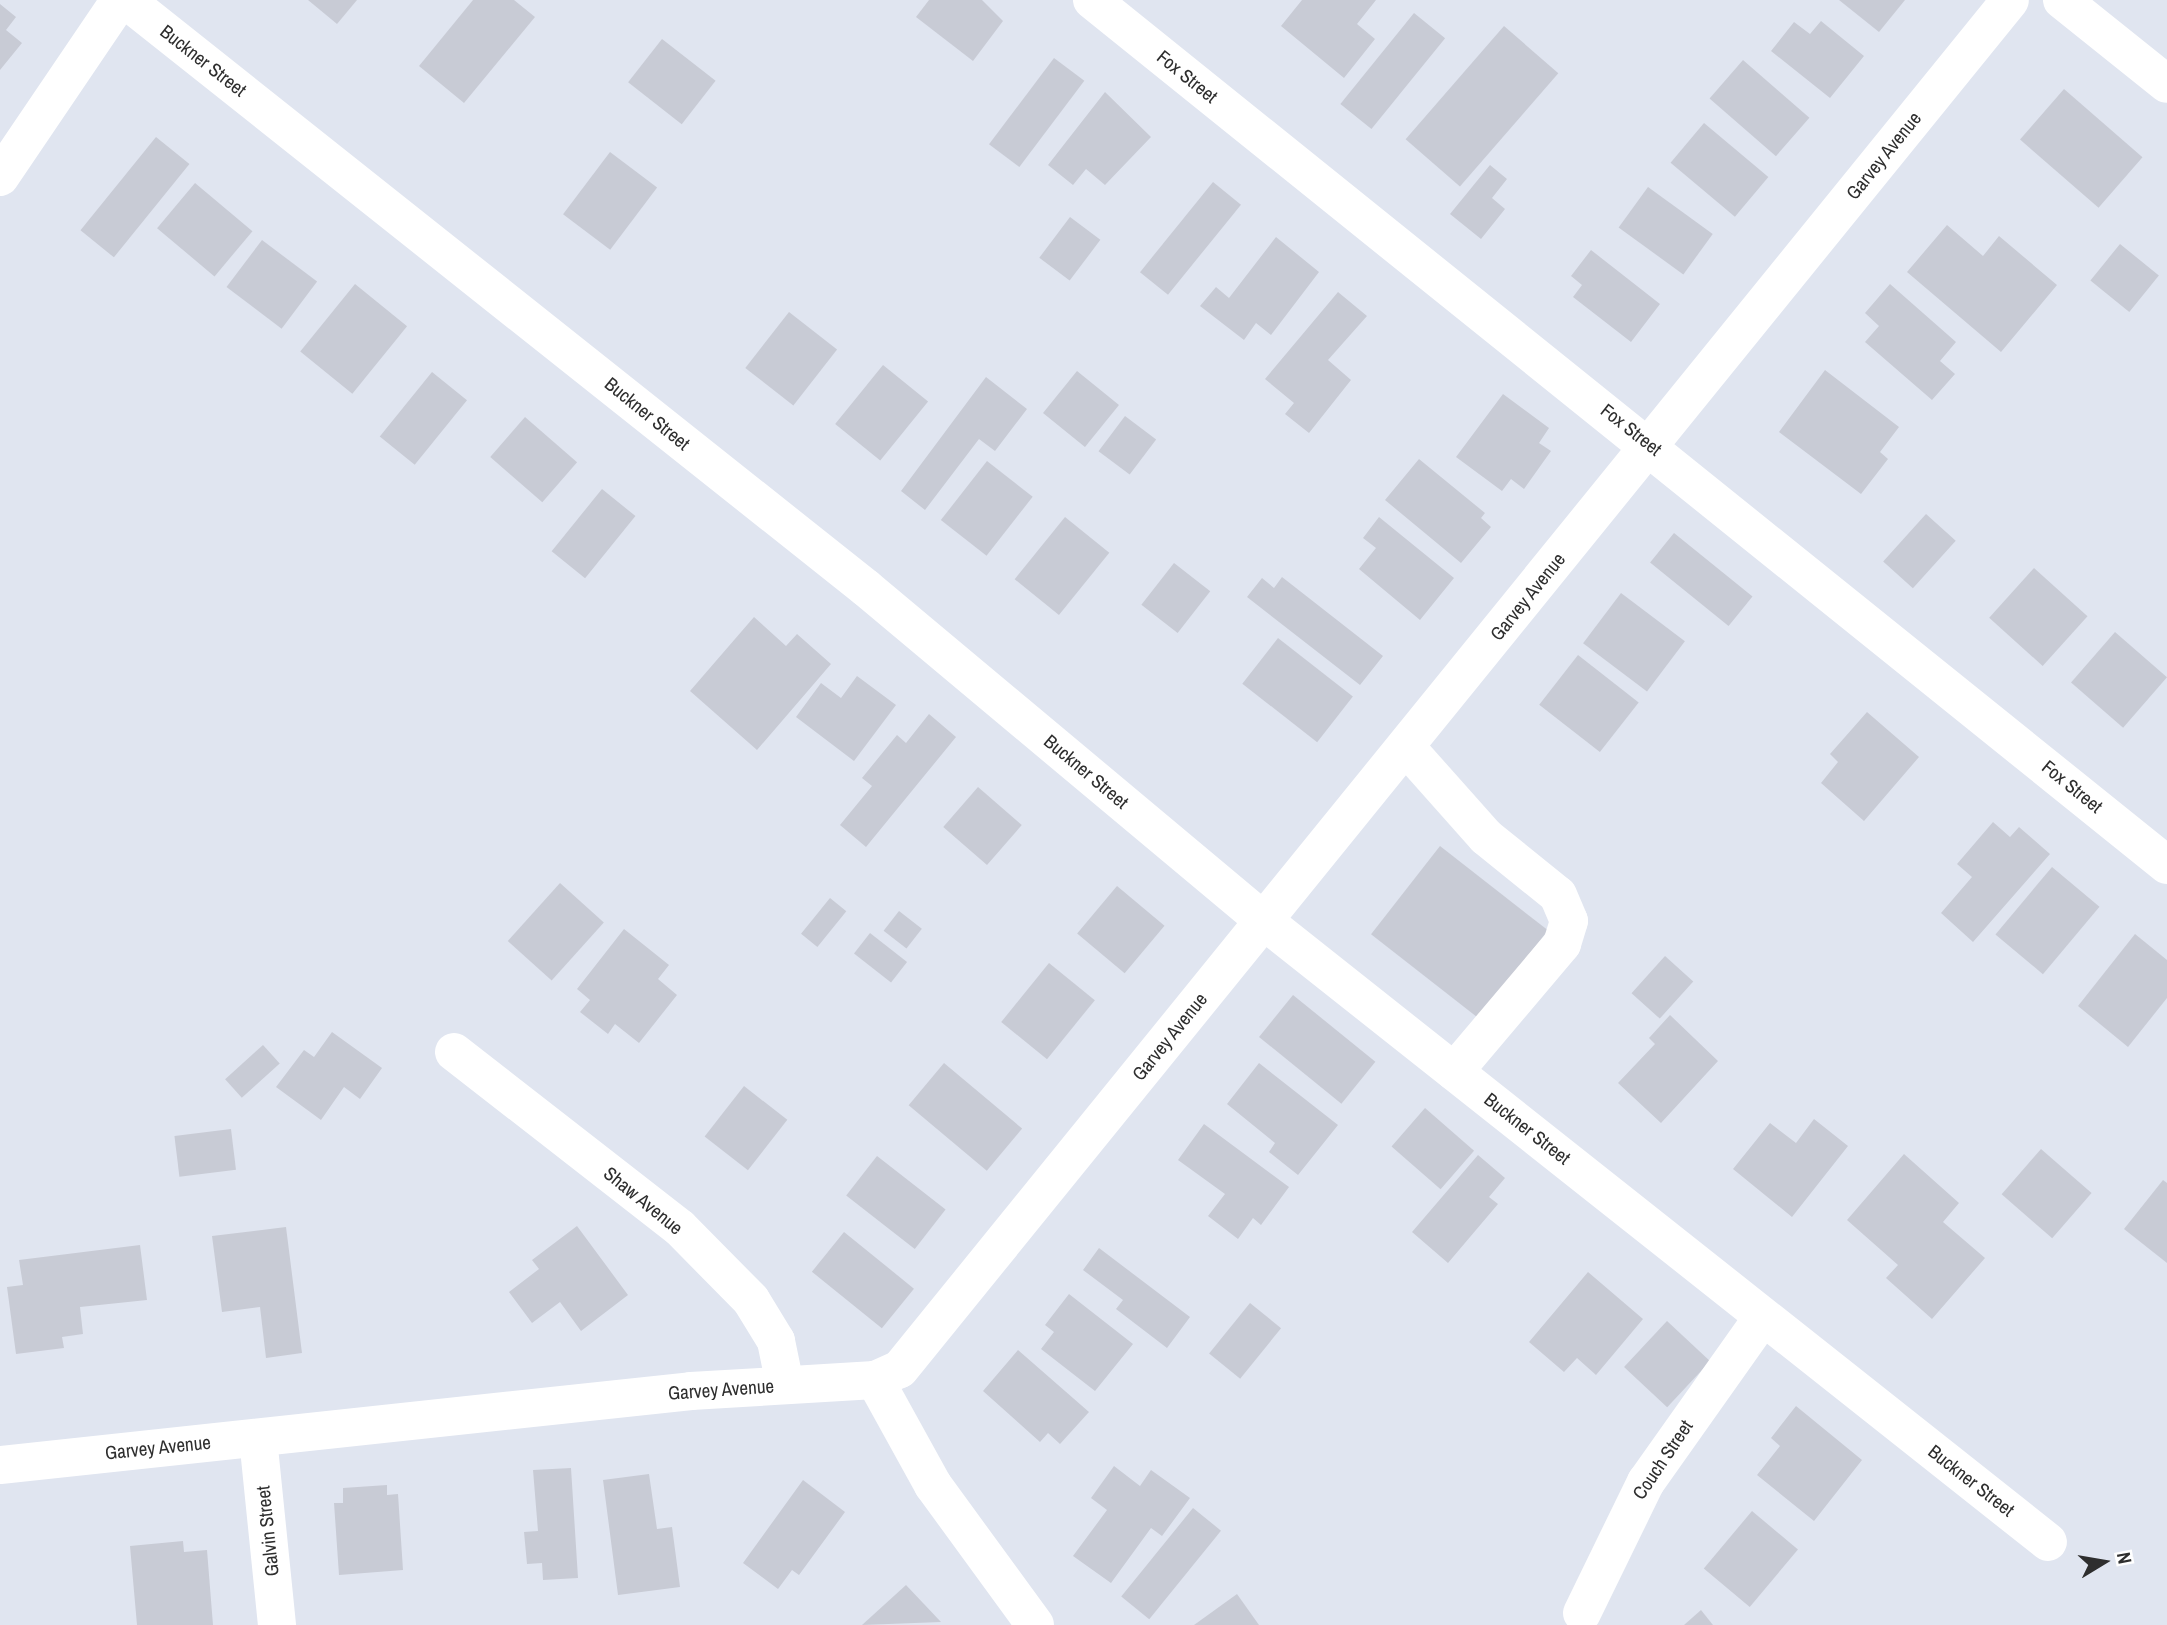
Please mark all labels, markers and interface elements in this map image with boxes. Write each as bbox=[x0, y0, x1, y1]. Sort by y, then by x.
street label: Buckner Street bbox=[155, 20, 251, 102]
street label: Fox Street bbox=[1152, 46, 1222, 108]
street label: Garvey Avenue bbox=[1841, 107, 1927, 205]
street label: Buckner Street bbox=[600, 373, 694, 455]
street label: Fox Street bbox=[1596, 399, 1666, 461]
street label: Garvey Avenue bbox=[1485, 548, 1571, 646]
street label: Buckner Street bbox=[1039, 730, 1133, 814]
street label: Fox Street bbox=[2037, 756, 2107, 818]
street label: Garvey Avenue bbox=[1127, 988, 1213, 1086]
street label: Buckner Street bbox=[1479, 1088, 1575, 1170]
street label: Shaw Avenue bbox=[599, 1162, 687, 1240]
street label: Garvey Avenue bbox=[667, 1375, 775, 1405]
street label: Couch Street bbox=[1628, 1416, 1698, 1504]
street label: Garvey Avenue bbox=[104, 1431, 212, 1465]
street label: Buckner Street bbox=[1923, 1440, 2019, 1522]
street label: Galvin Street bbox=[252, 1485, 284, 1577]
north arrow bbox=[2069, 1527, 2139, 1597]
text: N bbox=[2111, 1550, 2138, 1566]

